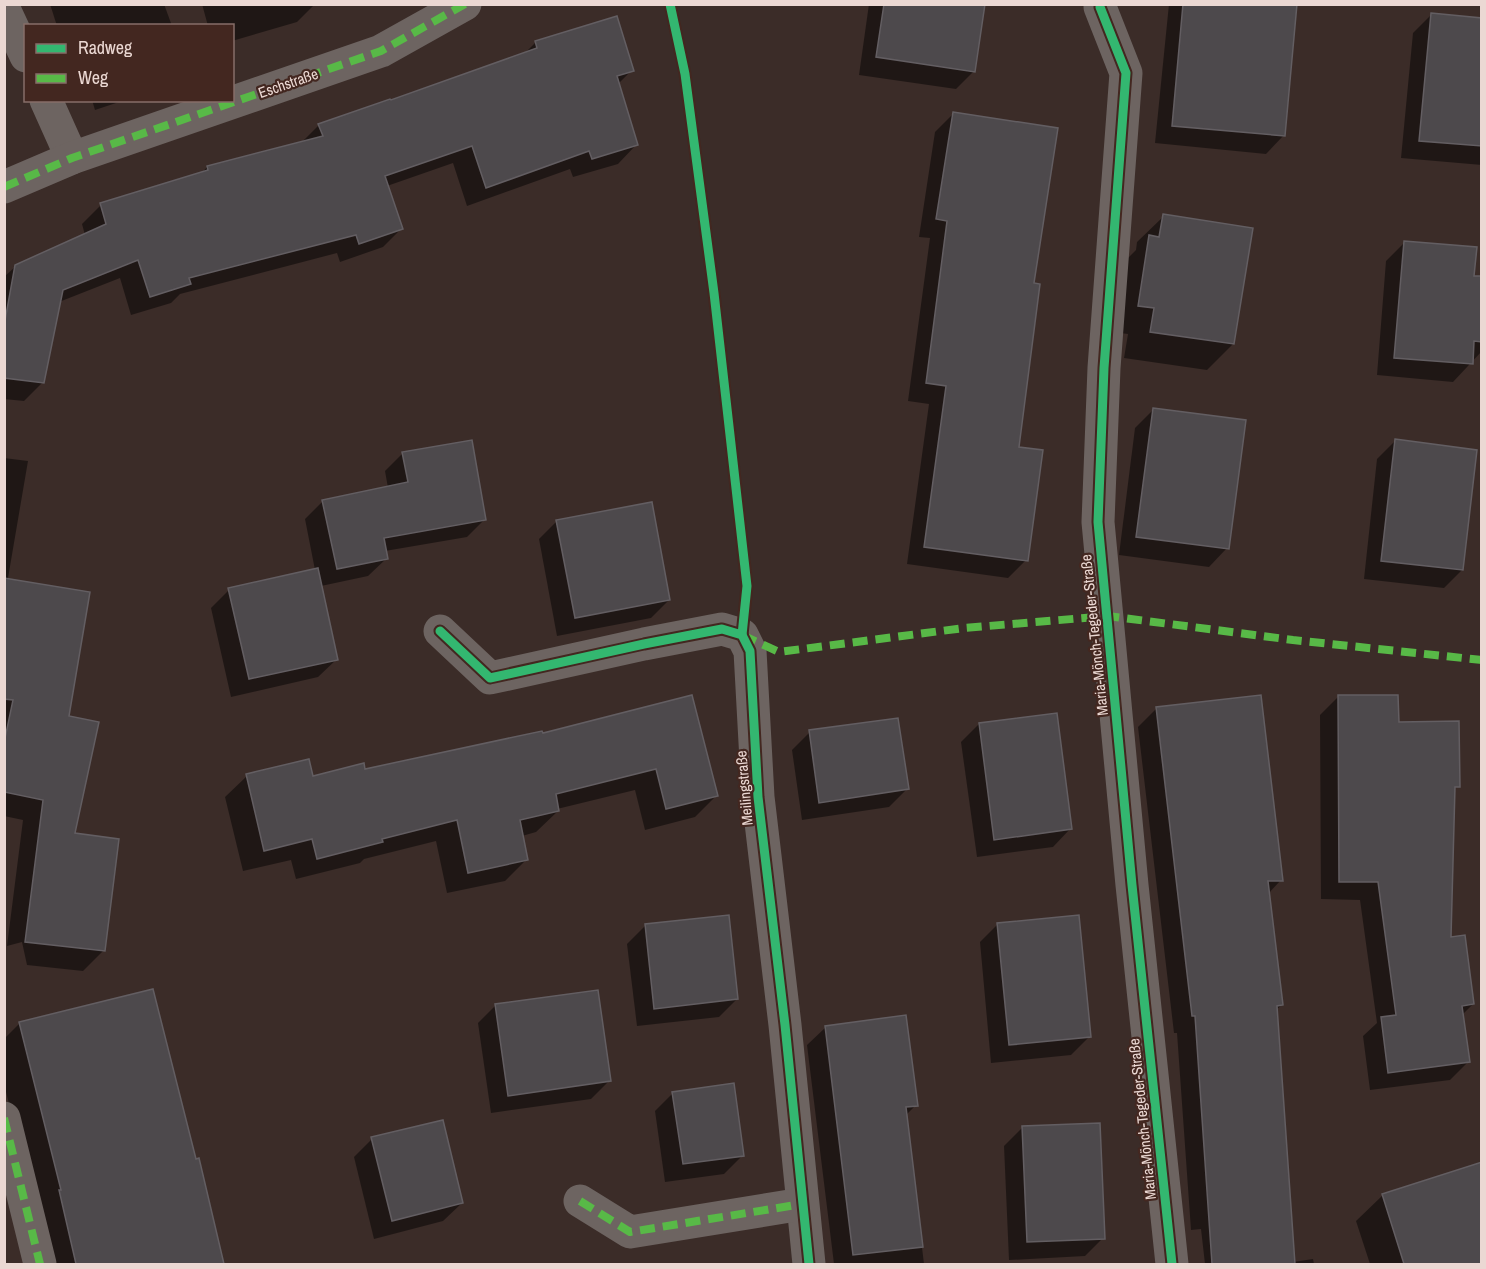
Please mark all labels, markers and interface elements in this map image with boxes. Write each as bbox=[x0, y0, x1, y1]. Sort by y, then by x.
legend bbox=[24, 24, 234, 102]
text: Radweg bbox=[78, 35, 133, 60]
street label: Eschstraße bbox=[255, 63, 321, 103]
text: Weg bbox=[78, 65, 109, 90]
street label: Maria-Mönch-Tegeder-Straße bbox=[1075, 553, 1113, 717]
street label: Meilingstraße bbox=[730, 749, 758, 826]
street label: Maria-Mönch-Tegeder-Straße bbox=[1123, 1037, 1161, 1201]

